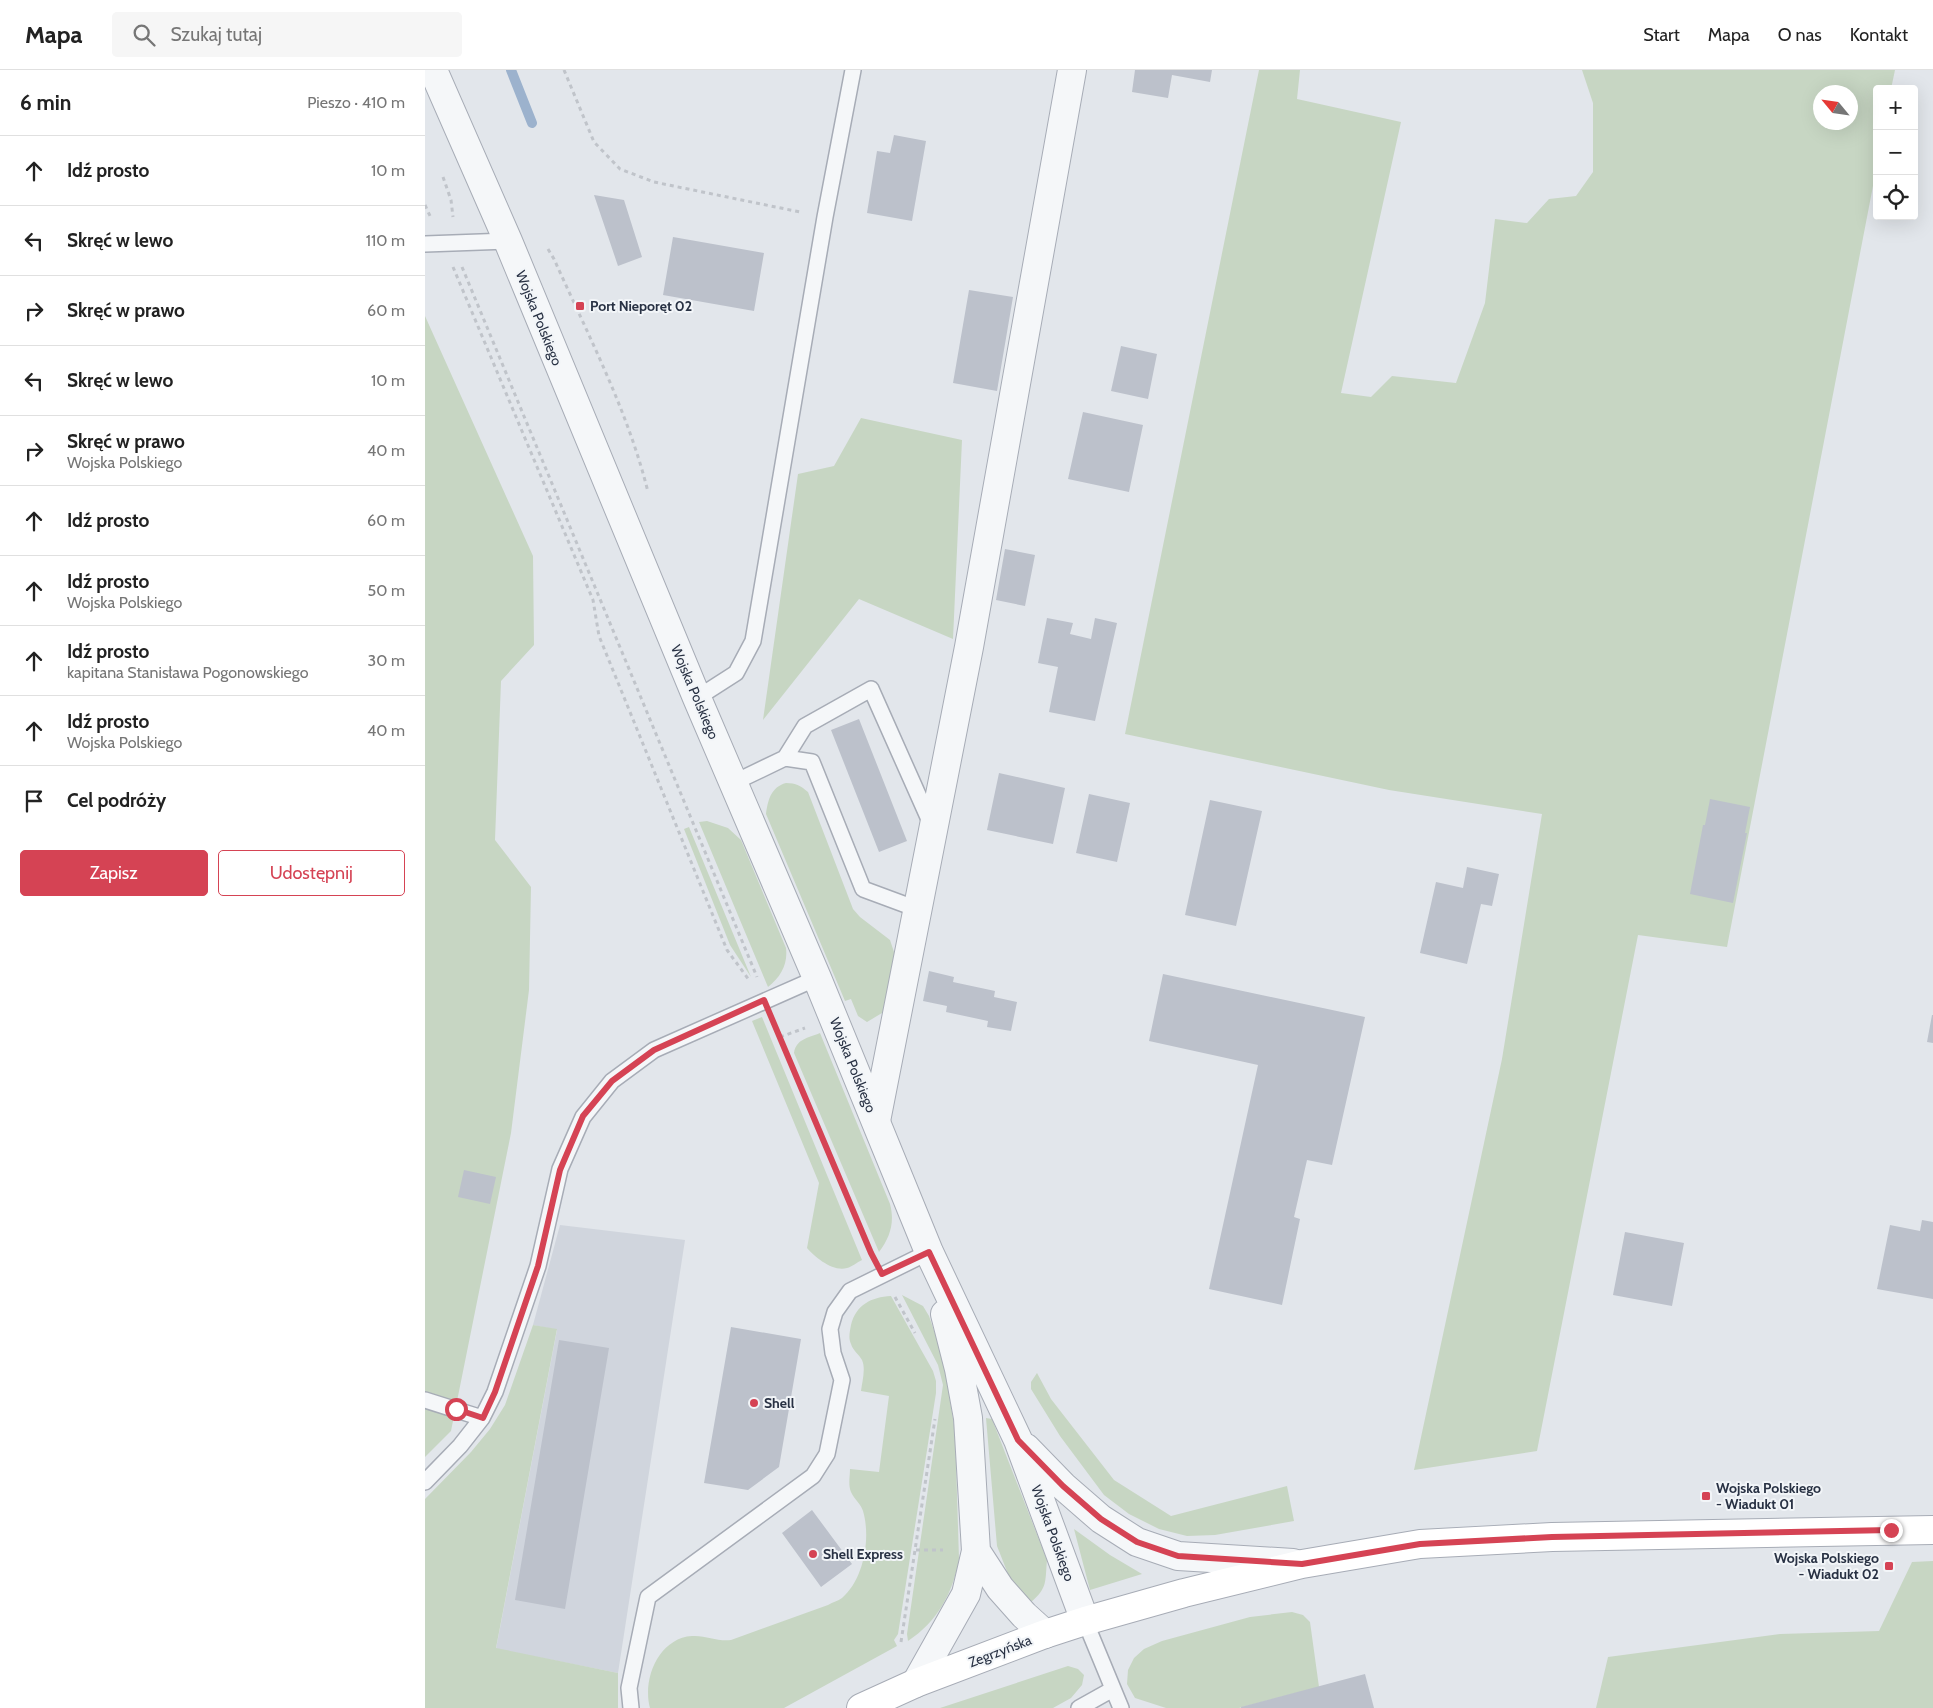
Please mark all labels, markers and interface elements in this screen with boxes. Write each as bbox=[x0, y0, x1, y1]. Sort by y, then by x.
search box bbox=[112, 12, 462, 57]
text: Mapa bbox=[25, 20, 82, 49]
icon: search bbox=[130, 21, 158, 49]
text: Szukaj tutaj bbox=[170, 23, 262, 46]
text: Start bbox=[1643, 24, 1680, 46]
text: Mapa bbox=[1708, 24, 1750, 46]
text: O nas bbox=[1778, 24, 1822, 46]
text: Kontakt bbox=[1850, 24, 1908, 46]
north arrow bbox=[1813, 85, 1858, 130]
map controls bbox=[1873, 85, 1918, 220]
button: + bbox=[1873, 85, 1918, 130]
text: 6 min bbox=[20, 90, 71, 115]
text: Pieszo · 410 m bbox=[307, 93, 405, 112]
button: − bbox=[1873, 130, 1918, 175]
icon: ahead bbox=[20, 157, 48, 185]
text: Idź prosto bbox=[67, 159, 149, 182]
text: 10 m bbox=[371, 161, 405, 180]
button: locate bbox=[1873, 175, 1918, 220]
icon: left bbox=[20, 227, 48, 255]
text: Skręć w lewo bbox=[67, 229, 173, 252]
text: 110 m bbox=[366, 231, 405, 250]
street label: Wojska Polskiego bbox=[512, 268, 566, 368]
icon: right bbox=[20, 297, 48, 325]
place label: Port Nieporęt 02 bbox=[590, 297, 692, 315]
text: Skręć w prawo bbox=[67, 299, 185, 322]
marker: Port Nieporęt 02 bbox=[574, 300, 586, 312]
text: 60 m bbox=[367, 301, 405, 320]
icon: left bbox=[20, 367, 48, 395]
text: Skręć w lewo bbox=[67, 369, 173, 392]
text: 10 m bbox=[371, 371, 405, 390]
text: Skręć w prawo bbox=[67, 430, 185, 453]
icon: right bbox=[20, 437, 48, 465]
text: 40 m bbox=[367, 441, 405, 460]
text: Wojska Polskiego bbox=[67, 453, 182, 472]
icon: ahead bbox=[20, 507, 48, 535]
text: Idź prosto bbox=[67, 509, 149, 532]
text: 60 m bbox=[367, 511, 405, 530]
text: Idź prosto bbox=[67, 570, 149, 593]
icon: ahead bbox=[20, 577, 48, 605]
text: 50 m bbox=[368, 581, 405, 600]
text: Wojska Polskiego bbox=[67, 593, 182, 612]
text: Idź prosto bbox=[67, 640, 149, 663]
street label: Wojska Polskiego bbox=[667, 642, 723, 742]
icon: ahead bbox=[20, 647, 48, 675]
text: 30 m bbox=[368, 651, 405, 670]
text: kapitana Stanisława Pogonowskiego bbox=[67, 663, 309, 682]
text: Idź prosto bbox=[67, 710, 149, 733]
icon: ahead bbox=[20, 717, 48, 745]
text: 40 m bbox=[367, 721, 405, 740]
text: Wojska Polskiego bbox=[67, 733, 182, 752]
icon: arrive bbox=[20, 787, 48, 815]
text: Cel podróży bbox=[67, 789, 166, 812]
button: Zapisz bbox=[20, 850, 208, 896]
button: Udostępnij bbox=[218, 850, 405, 896]
street label: Wojska Polskiego bbox=[826, 1015, 880, 1115]
place label: Shell bbox=[764, 1394, 795, 1412]
marker: Shell bbox=[748, 1397, 760, 1409]
route start bbox=[445, 1398, 468, 1421]
place label: Wojska Polskiego - Wiadukt 01 bbox=[1716, 1479, 1821, 1513]
street label: Wojska Polskiego bbox=[1027, 1482, 1079, 1584]
marker: Wojska Polskiego - Wiadukt 01 bbox=[1700, 1490, 1712, 1502]
route end bbox=[1880, 1519, 1903, 1542]
place label: Shell Express bbox=[823, 1545, 903, 1563]
marker: Shell Express bbox=[807, 1548, 819, 1560]
place label: Wojska Polskiego - Wiadukt 02 bbox=[1774, 1549, 1879, 1583]
marker: Wojska Polskiego - Wiadukt 02 bbox=[1883, 1560, 1895, 1572]
street label: Zegrzyńska bbox=[966, 1631, 1034, 1671]

